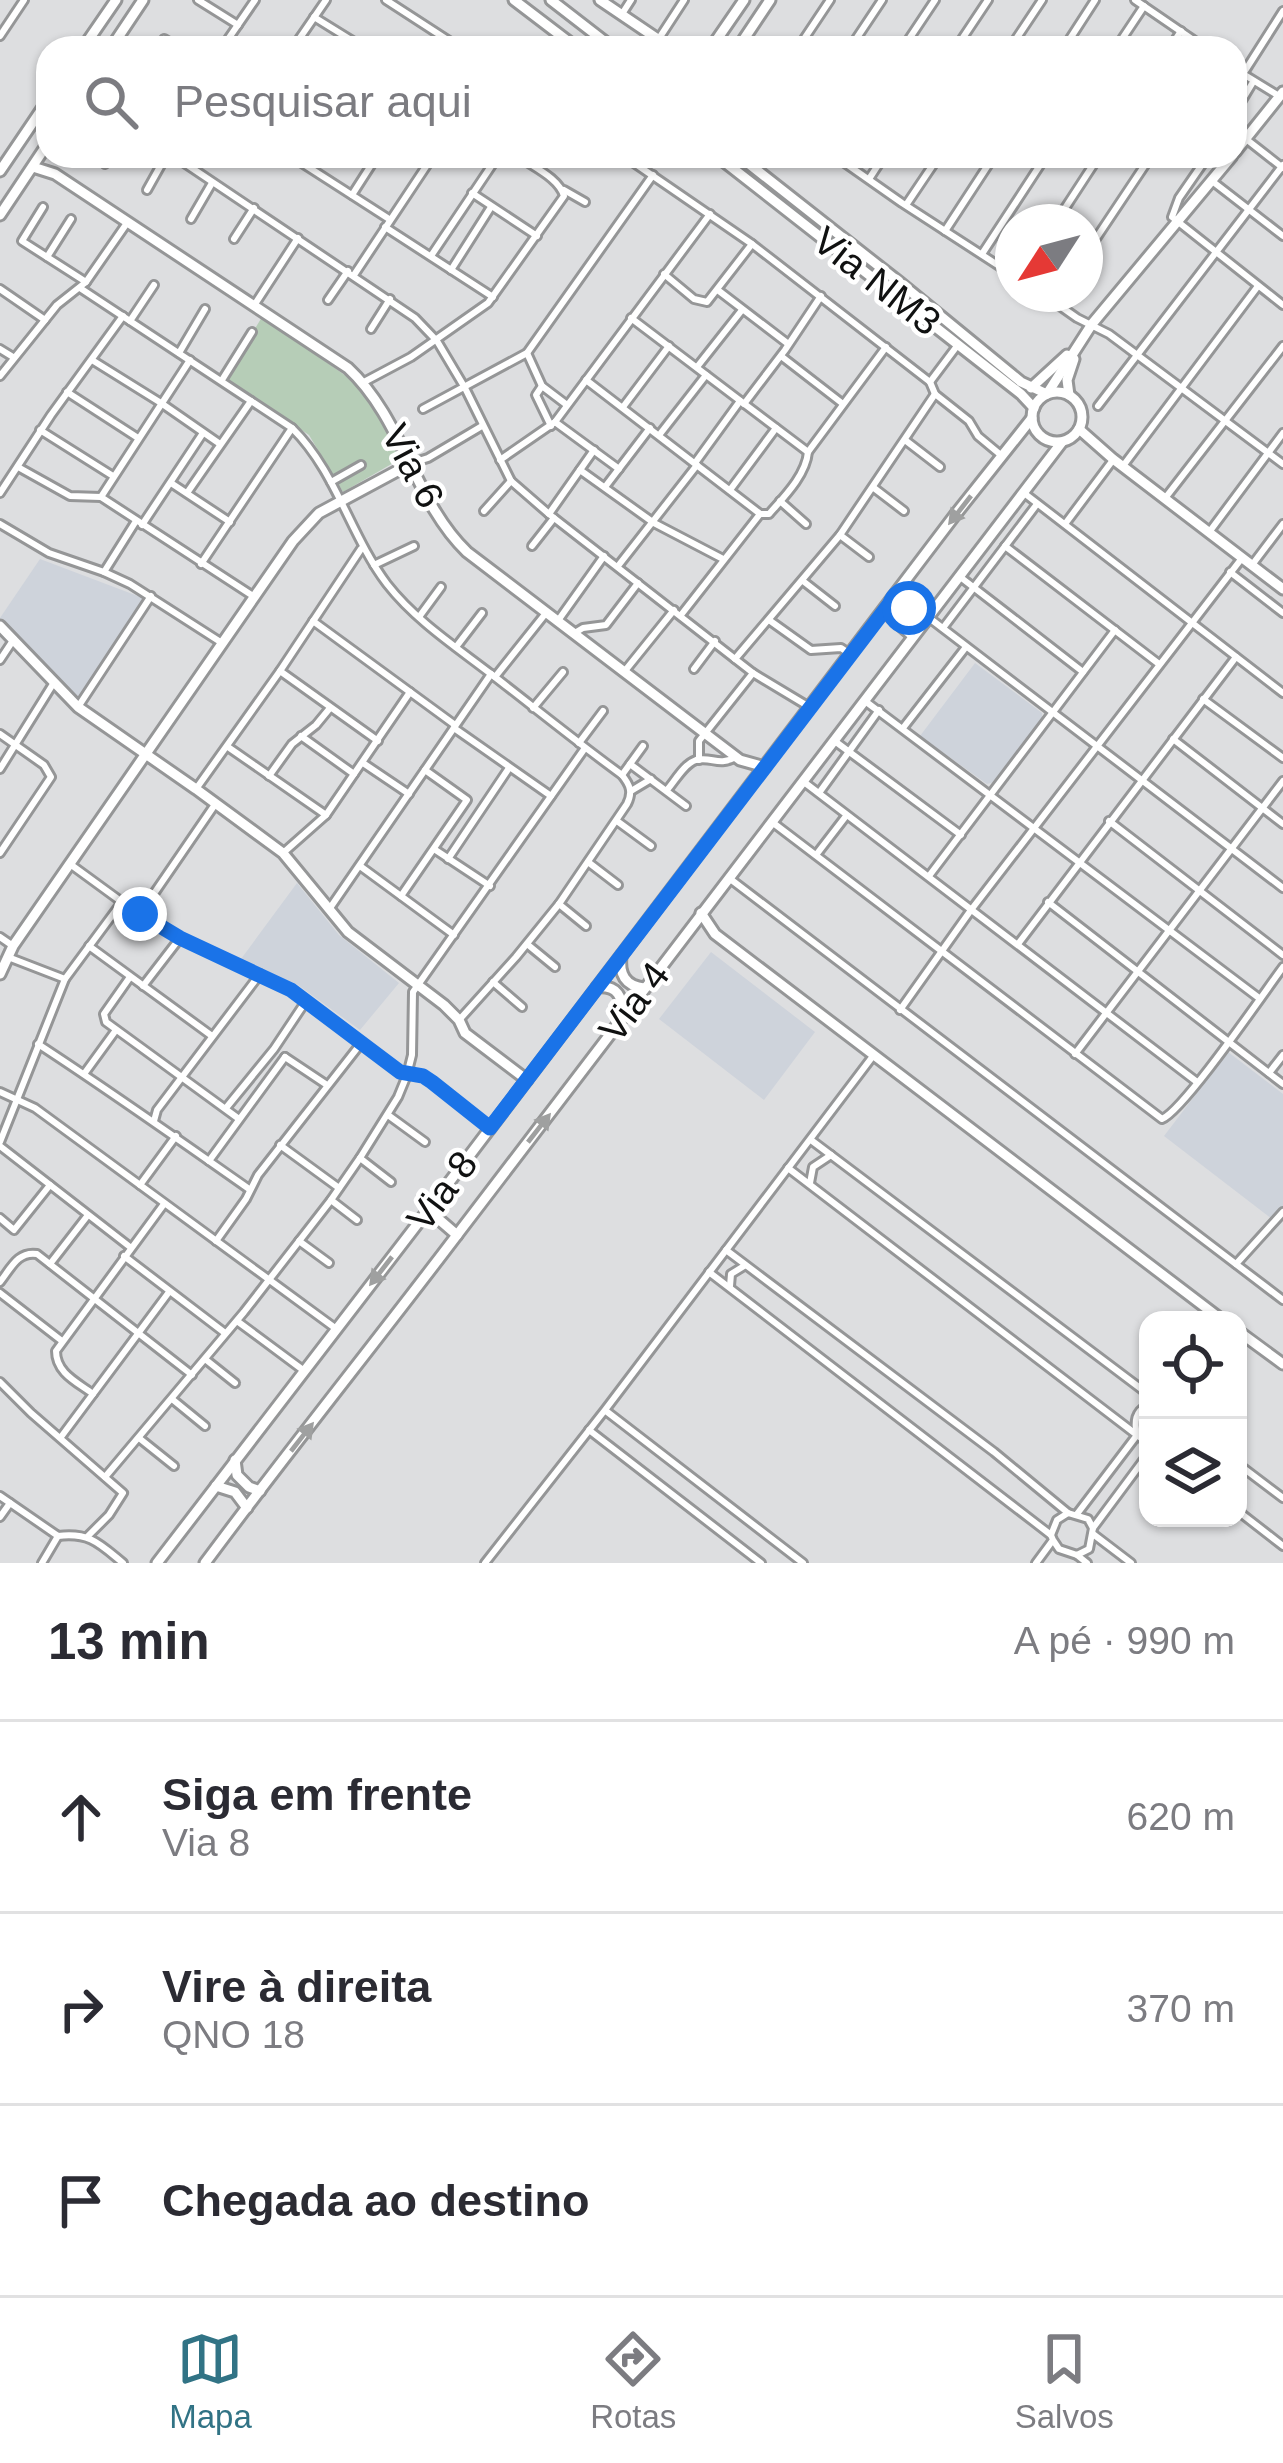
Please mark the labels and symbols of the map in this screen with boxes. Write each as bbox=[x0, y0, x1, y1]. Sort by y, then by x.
north arrow bbox=[995, 204, 1103, 312]
street label: Via NM3 bbox=[805, 218, 949, 344]
street label: Via 6 bbox=[373, 417, 453, 515]
one-way arrow bbox=[948, 494, 973, 525]
route start bbox=[882, 581, 936, 635]
route end bbox=[113, 887, 167, 941]
street label: Via 4 bbox=[590, 954, 678, 1050]
one-way arrow bbox=[526, 1112, 551, 1143]
street label: Via 8 bbox=[398, 1143, 486, 1239]
one-way arrow bbox=[369, 1255, 394, 1287]
one-way arrow bbox=[289, 1421, 313, 1453]

